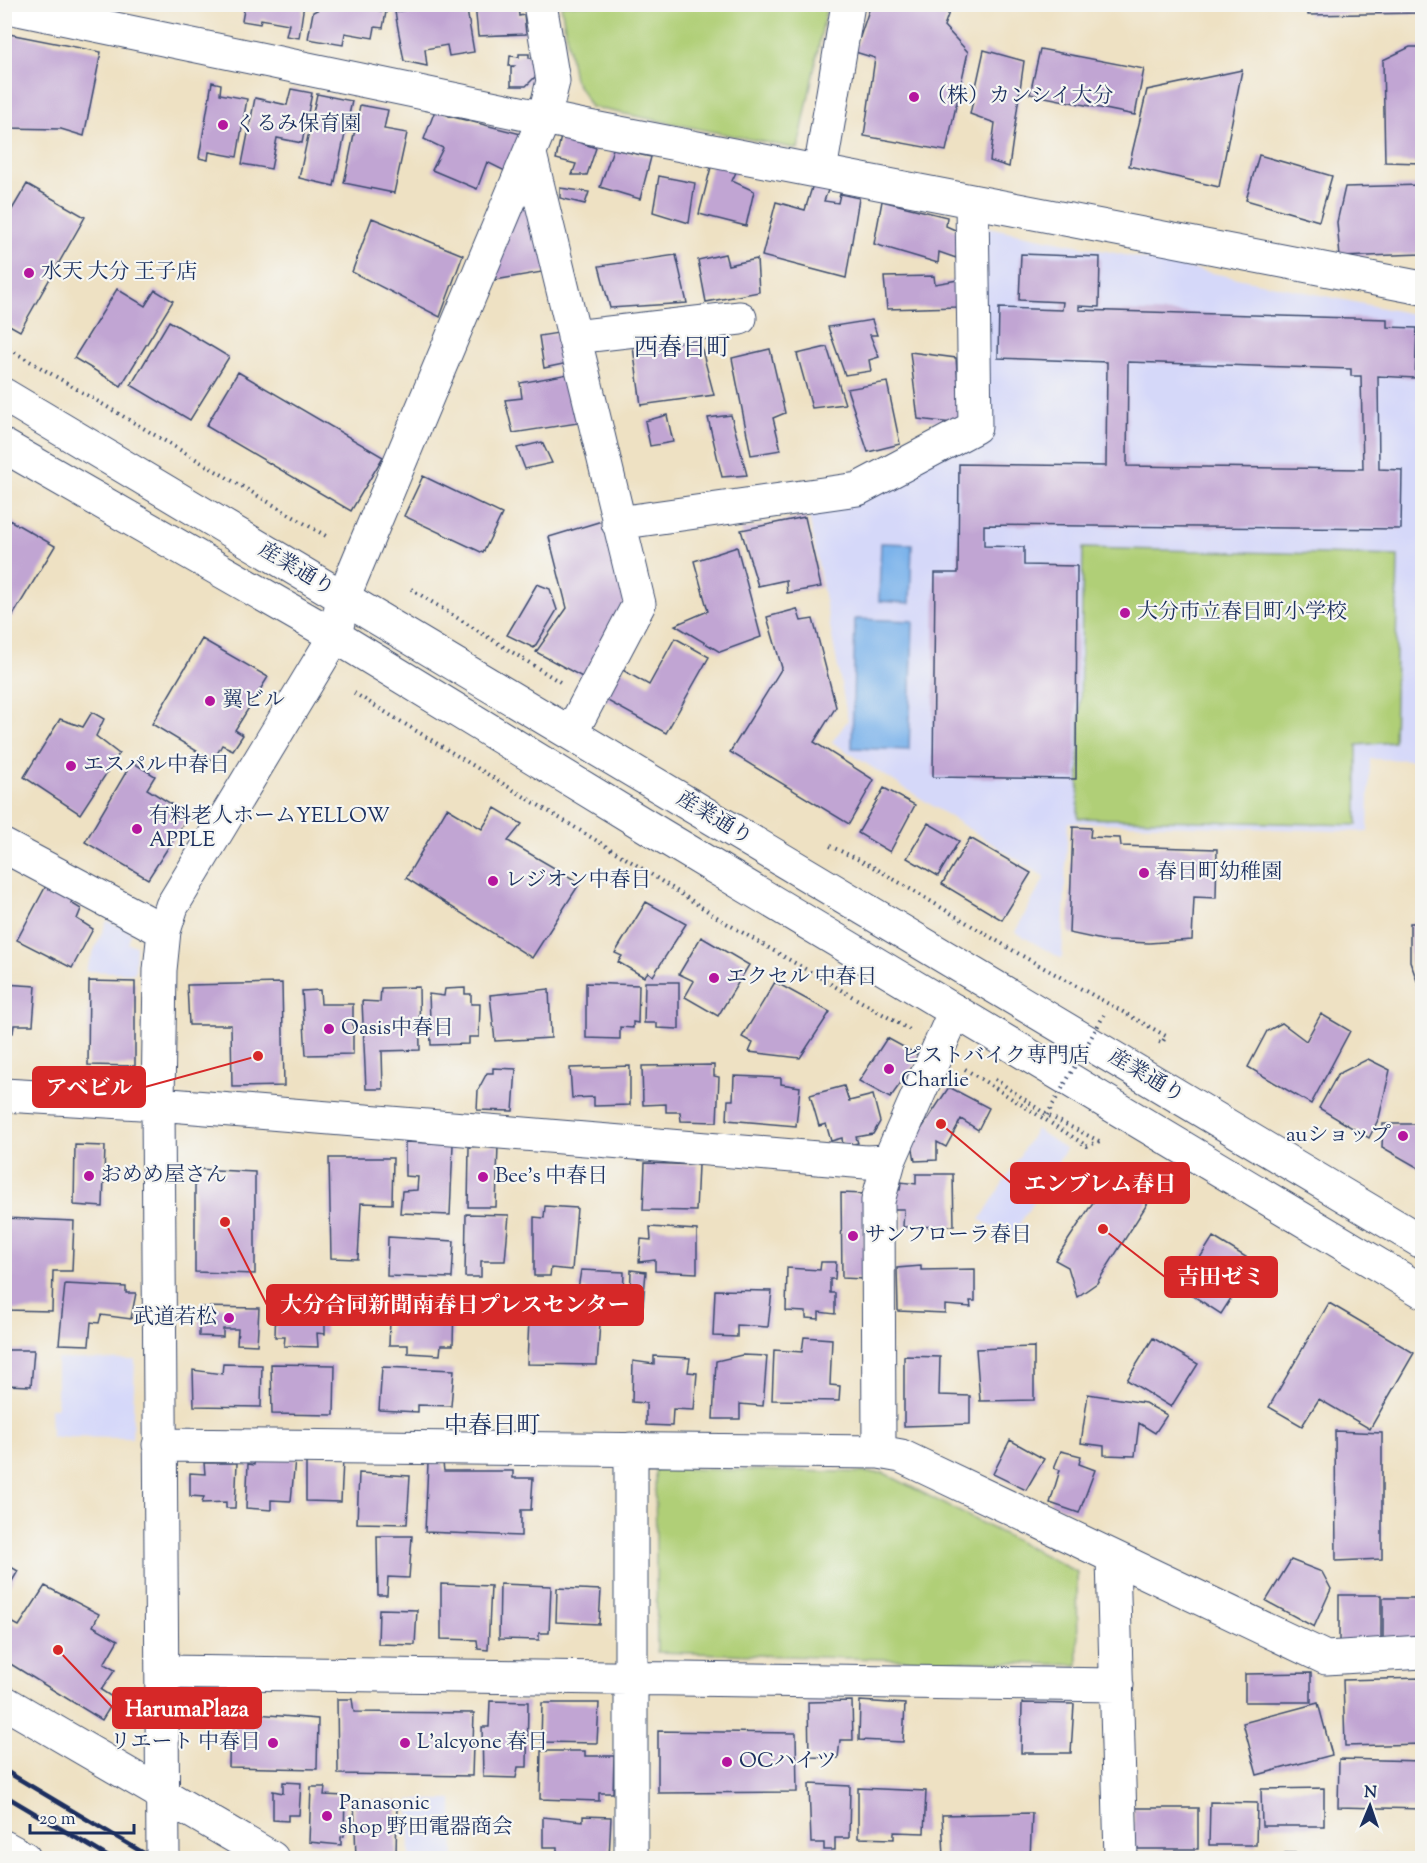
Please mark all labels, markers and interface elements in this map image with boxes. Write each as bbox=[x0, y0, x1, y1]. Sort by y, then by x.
place label: （株）カンシイ大分 bbox=[926, 82, 1113, 112]
marker: （株）カンシイ大分 bbox=[907, 90, 921, 104]
place label: くるみ保育園 bbox=[235, 110, 361, 140]
marker: くるみ保育園 bbox=[216, 118, 230, 132]
place label: 水天 大分 王子店 bbox=[41, 258, 197, 288]
marker: 水天 大分 王子店 bbox=[22, 266, 36, 280]
district label: 西春日町 bbox=[634, 332, 730, 366]
street label: 産業通り bbox=[252, 536, 340, 604]
place label: 大分市立春日町小学校 bbox=[1137, 598, 1347, 628]
marker: 大分市立春日町小学校 bbox=[1118, 606, 1132, 620]
place label: 翼ビル bbox=[222, 686, 285, 716]
marker: 翼ビル bbox=[203, 694, 217, 708]
place label: エスパル中春日 bbox=[83, 751, 230, 781]
marker: エスパル中春日 bbox=[64, 759, 78, 773]
street label: 産業通り bbox=[670, 785, 758, 853]
place label: 有料老人ホームYELLOW APPLE bbox=[149, 802, 390, 856]
marker: 有料老人ホームYELLOW APPLE bbox=[130, 822, 144, 836]
place label: 春日町幼稚園 bbox=[1156, 858, 1282, 888]
place label: レジオン中春日 bbox=[505, 866, 651, 896]
marker: 春日町幼稚園 bbox=[1137, 866, 1151, 880]
marker: レジオン中春日 bbox=[486, 874, 500, 888]
place label: エクセル 中春日 bbox=[726, 963, 877, 993]
marker: エクセル 中春日 bbox=[707, 971, 721, 985]
place label: Oasis中春日 bbox=[341, 1014, 454, 1044]
marker: Oasis中春日 bbox=[322, 1022, 336, 1036]
place label: ピストバイク専門店 Charlie bbox=[901, 1042, 1089, 1096]
street label: 産業通り bbox=[1102, 1043, 1190, 1111]
marker: ピストバイク専門店 Charlie bbox=[882, 1062, 896, 1076]
callout: アベビル bbox=[33, 1067, 145, 1107]
text: アベビル bbox=[45, 1074, 133, 1106]
place label: auショップ bbox=[1286, 1121, 1391, 1151]
marker: auショップ bbox=[1396, 1129, 1410, 1143]
place label: おめめ屋さん bbox=[101, 1161, 227, 1191]
place label: Bee's 中春日 bbox=[495, 1162, 608, 1192]
callout: エンブレム春日 bbox=[1011, 1163, 1189, 1203]
marker: おめめ屋さん bbox=[82, 1169, 96, 1183]
marker: Bee's 中春日 bbox=[476, 1170, 490, 1184]
text: エンブレム春日 bbox=[1024, 1170, 1176, 1202]
place label: サンフローラ春日 bbox=[865, 1221, 1032, 1251]
marker: サンフローラ春日 bbox=[846, 1229, 860, 1243]
callout: 吉田ゼミ bbox=[1165, 1257, 1277, 1297]
text: 吉田ゼミ bbox=[1177, 1263, 1265, 1295]
callout: 大分合同新聞南春日プレスセンター bbox=[267, 1285, 643, 1325]
text: 大分合同新聞南春日プレスセンター bbox=[280, 1291, 630, 1323]
place label: 武道若松 bbox=[133, 1303, 217, 1333]
marker: 武道若松 bbox=[222, 1311, 236, 1325]
district label: 中春日町 bbox=[444, 1410, 540, 1444]
callout: HarumaPlaza bbox=[113, 1688, 261, 1728]
text: HarumaPlaza bbox=[125, 1695, 250, 1727]
place label: リエート 中春日 bbox=[110, 1728, 261, 1758]
place label: L'alcyone 春日 bbox=[417, 1728, 548, 1758]
marker: リエート 中春日 bbox=[266, 1736, 280, 1750]
marker: L'alcyone 春日 bbox=[398, 1736, 412, 1750]
place label: OCハイツ bbox=[739, 1747, 837, 1777]
marker: OCハイツ bbox=[720, 1755, 734, 1769]
north arrow bbox=[1340, 1776, 1400, 1836]
text: N bbox=[1364, 1782, 1377, 1805]
place label: Panasonic shop 野田電器商会 bbox=[339, 1789, 513, 1843]
scale bar bbox=[30, 1797, 134, 1835]
text: 20 m bbox=[39, 1807, 76, 1833]
marker: Panasonic shop 野田電器商会 bbox=[320, 1809, 334, 1823]

